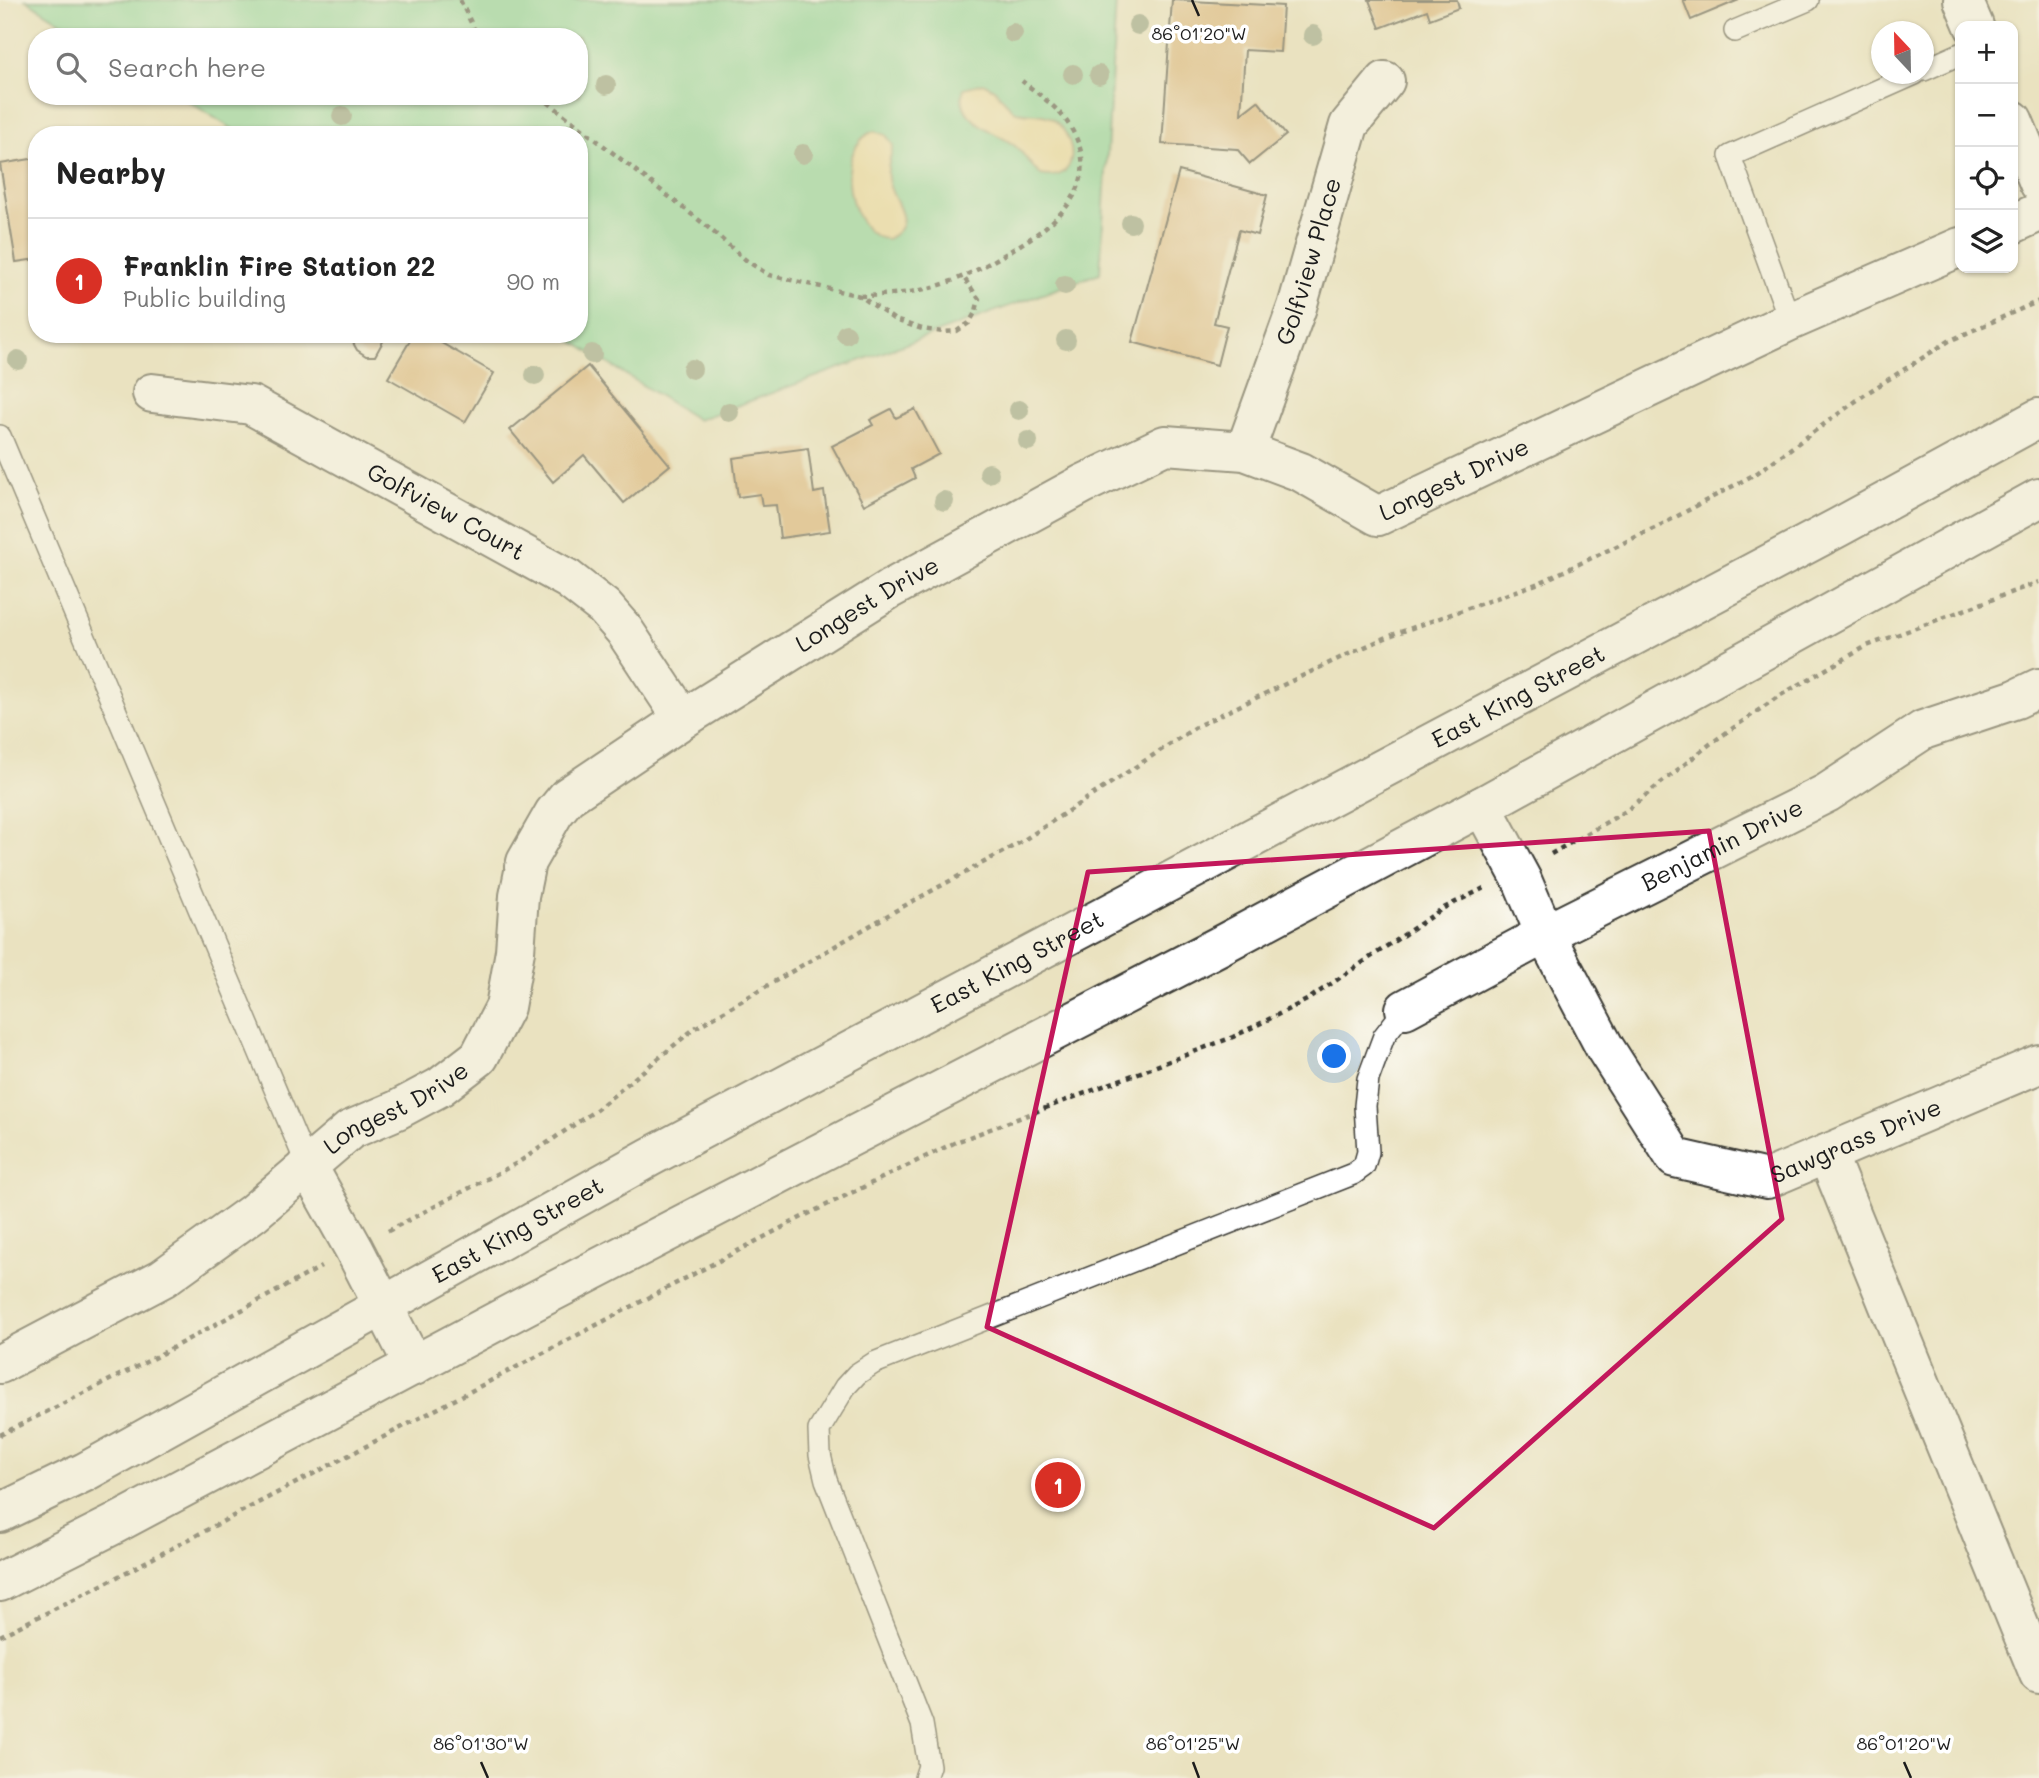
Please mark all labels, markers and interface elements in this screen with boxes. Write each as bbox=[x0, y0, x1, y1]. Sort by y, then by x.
text: 86°01'20"W bbox=[1151, 21, 1247, 45]
north arrow bbox=[1871, 21, 1934, 84]
map controls bbox=[1955, 21, 2018, 273]
button: + bbox=[1955, 21, 2018, 84]
search box bbox=[28, 28, 588, 105]
icon: search bbox=[52, 48, 90, 86]
text: Search here bbox=[108, 50, 266, 84]
button: − bbox=[1955, 84, 2018, 147]
button: locate bbox=[1955, 147, 2018, 210]
text: Nearby bbox=[56, 152, 166, 192]
street label: Golfview Place bbox=[1268, 174, 1347, 349]
button: layers bbox=[1955, 210, 2018, 273]
text: Franklin Fire Station 22 bbox=[123, 249, 435, 283]
text: 1 bbox=[74, 266, 84, 296]
text: 90 m bbox=[507, 266, 560, 296]
text: Public building bbox=[123, 283, 286, 313]
street label: Longest Drive bbox=[1374, 430, 1534, 527]
street label: Golfview Court bbox=[362, 455, 531, 567]
street label: Longest Drive bbox=[789, 548, 944, 659]
street label: East King Street bbox=[1426, 637, 1610, 754]
street label: Benjamin Drive bbox=[1635, 791, 1808, 897]
street label: East King Street bbox=[925, 902, 1109, 1020]
your location bbox=[1317, 1039, 1351, 1073]
street label: Longest Drive bbox=[316, 1054, 474, 1160]
street label: Sawgrass Drive bbox=[1765, 1090, 1946, 1190]
street label: East King Street bbox=[426, 1169, 609, 1290]
pin: 1 bbox=[1035, 1459, 1081, 1511]
text: 86°01'30"W bbox=[433, 1731, 529, 1755]
text: 86°01'25"W bbox=[1146, 1731, 1240, 1755]
text: 86°01'20"W bbox=[1856, 1731, 1952, 1755]

